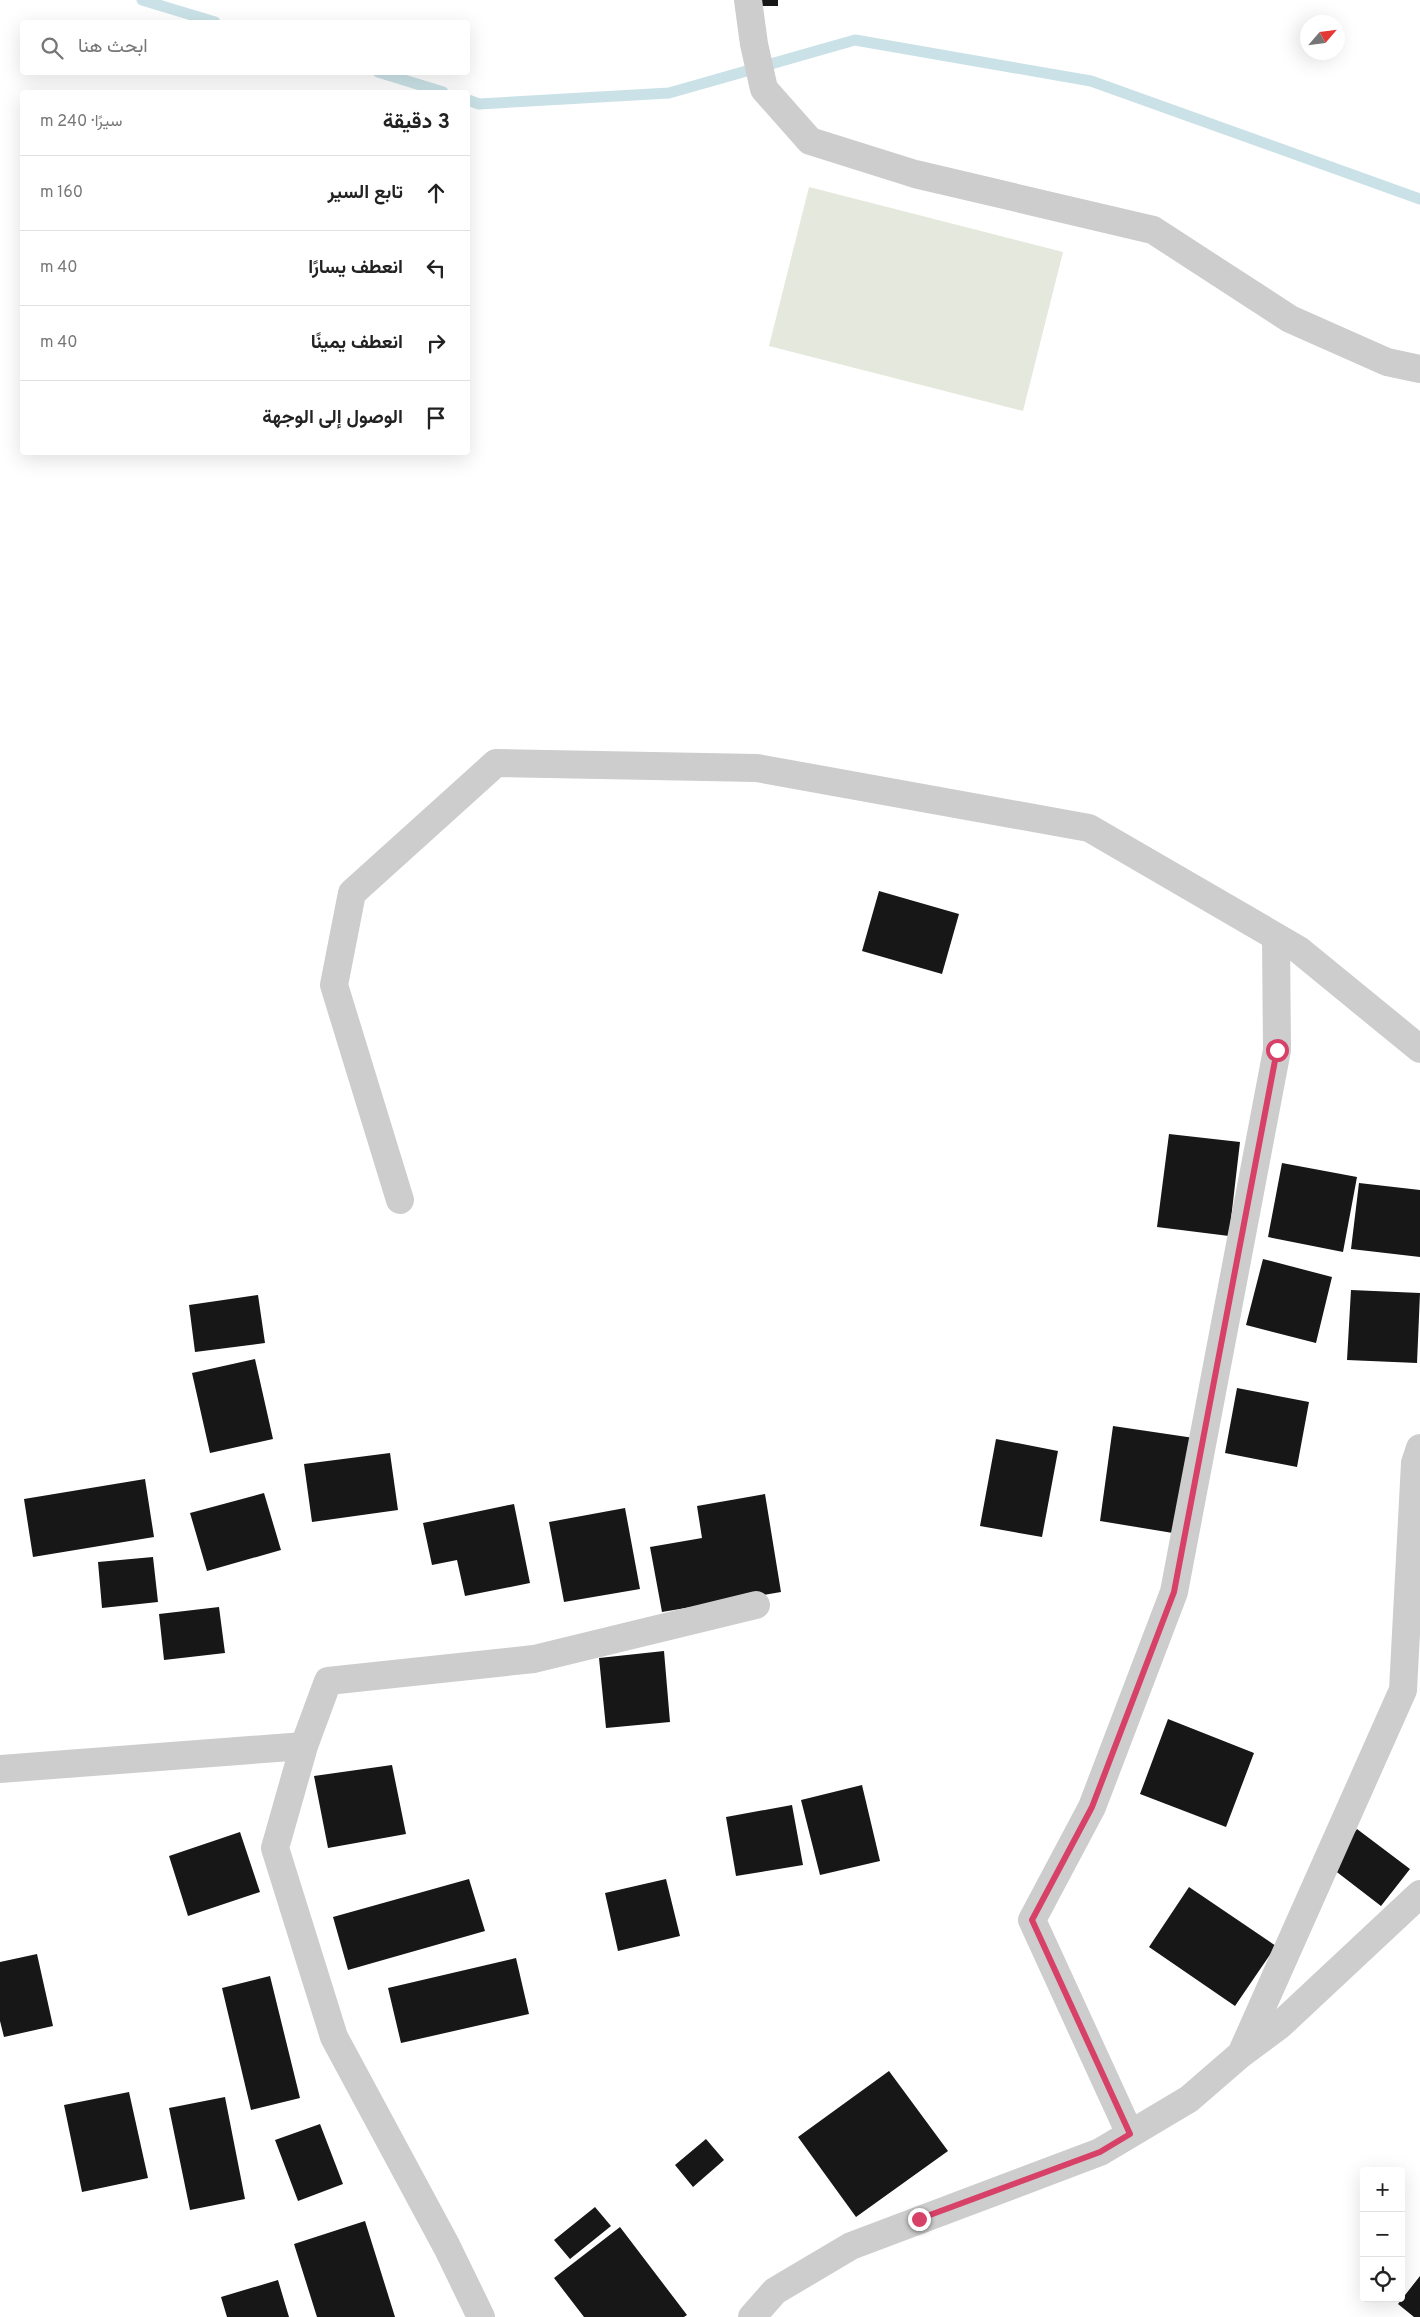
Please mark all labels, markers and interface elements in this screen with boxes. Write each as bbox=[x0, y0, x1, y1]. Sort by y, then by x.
north arrow bbox=[1300, 15, 1345, 60]
search box bbox=[20, 20, 470, 75]
icon: search bbox=[38, 34, 66, 62]
text: ابحث هنا bbox=[78, 35, 148, 59]
text: 3 دقيقة bbox=[383, 109, 450, 136]
text: سيرًا · 240 m bbox=[40, 112, 122, 132]
icon: ahead bbox=[422, 179, 450, 207]
text: تابع السير bbox=[327, 181, 403, 205]
text: 160 m bbox=[40, 183, 83, 203]
icon: left bbox=[422, 254, 450, 282]
text: انعطف يسارًا bbox=[308, 256, 403, 280]
text: 40 m bbox=[40, 258, 78, 278]
icon: right bbox=[422, 329, 450, 357]
text: انعطف يمينًا bbox=[311, 331, 403, 355]
text: 40 m bbox=[40, 333, 78, 353]
icon: arrive bbox=[422, 404, 450, 432]
text: الوصول إلى الوجهة bbox=[262, 406, 403, 430]
route start bbox=[1266, 1039, 1289, 1062]
map controls bbox=[1360, 2167, 1405, 2302]
button: + bbox=[1360, 2167, 1405, 2212]
route end bbox=[908, 2208, 931, 2231]
button: − bbox=[1360, 2212, 1405, 2257]
button: locate bbox=[1360, 2257, 1405, 2302]

